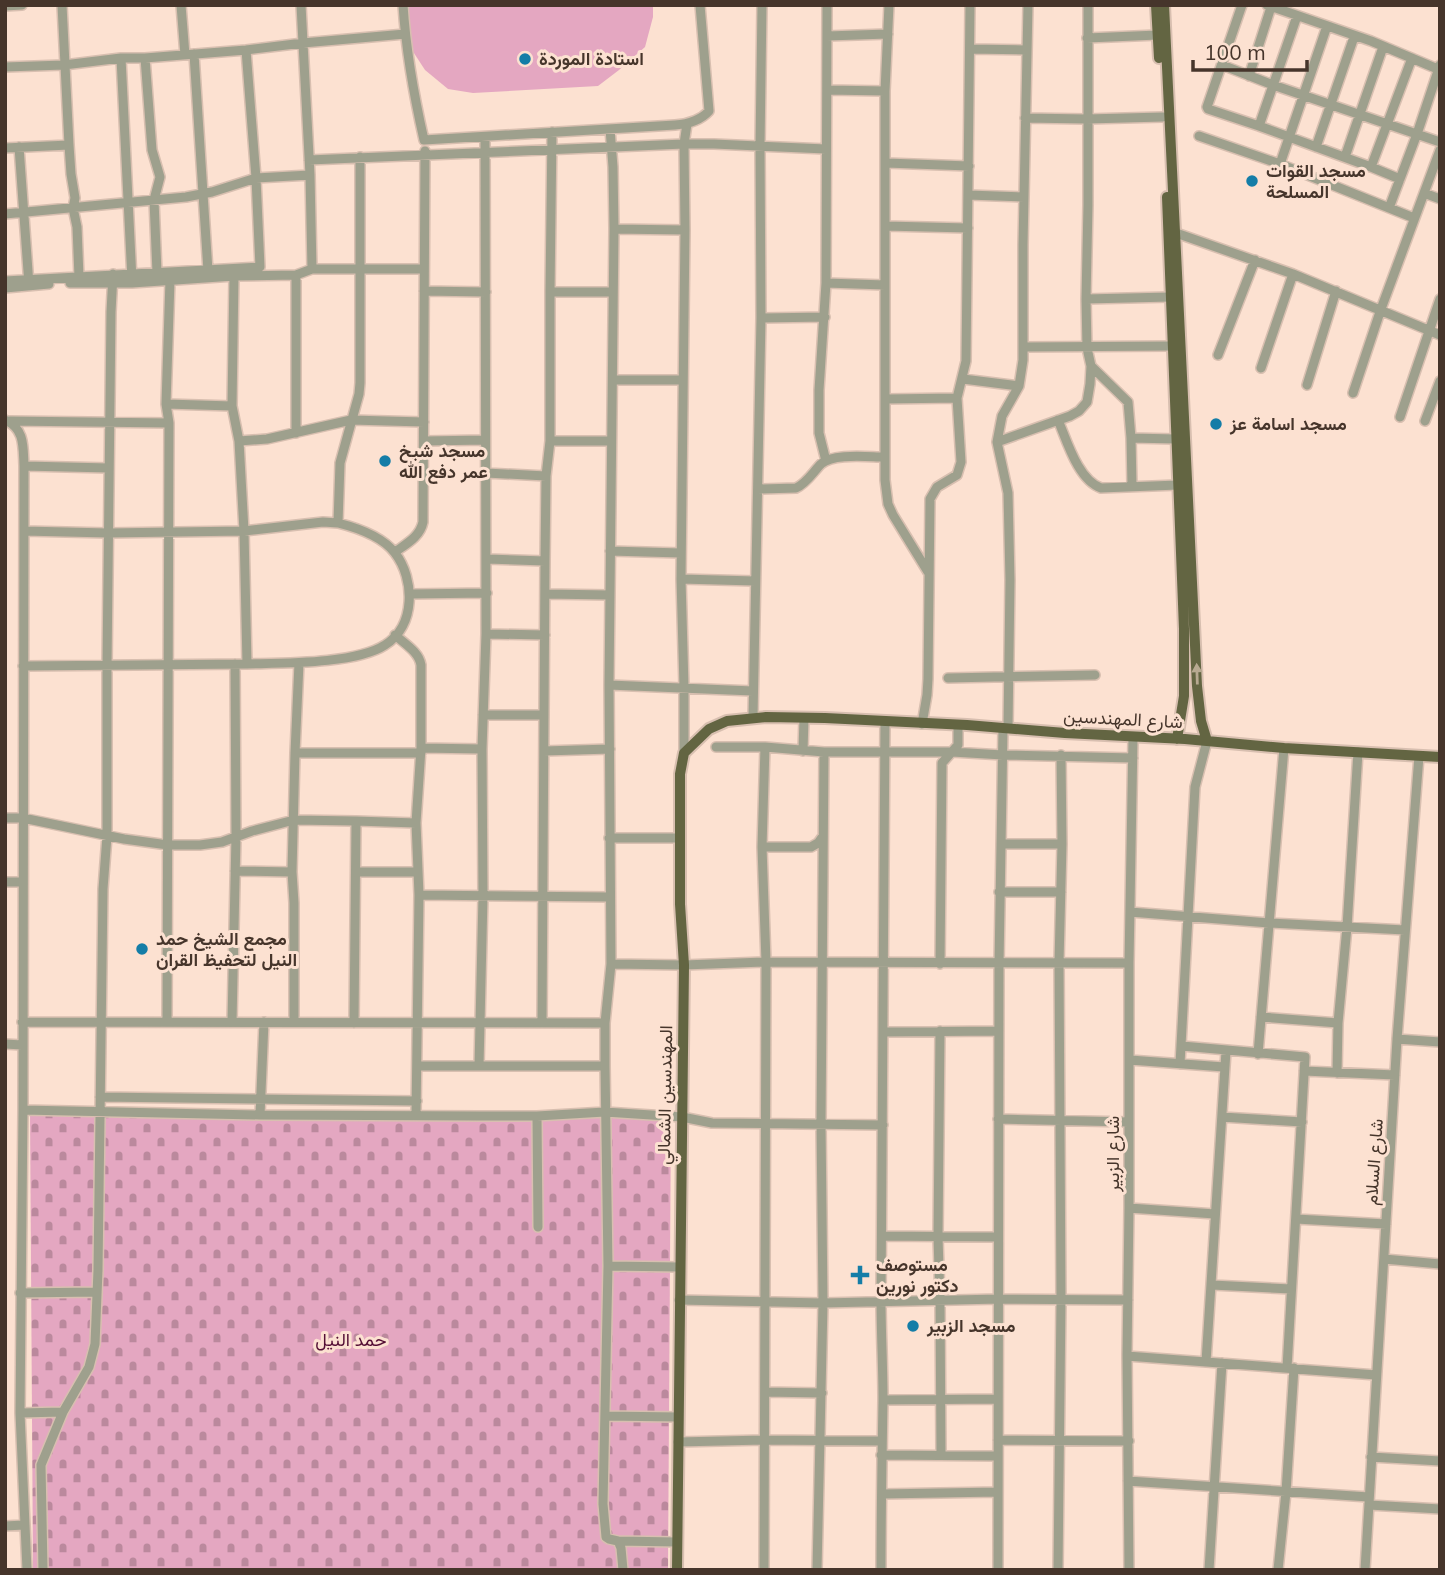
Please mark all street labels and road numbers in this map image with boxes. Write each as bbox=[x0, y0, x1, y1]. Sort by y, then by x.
street label: شارع المهندسين bbox=[1063, 704, 1183, 734]
street label: المهندسين الشمالي bbox=[652, 1025, 681, 1165]
street label: شارع الزبير bbox=[1101, 1116, 1125, 1193]
street label: شارع السلام bbox=[1359, 1118, 1389, 1206]

